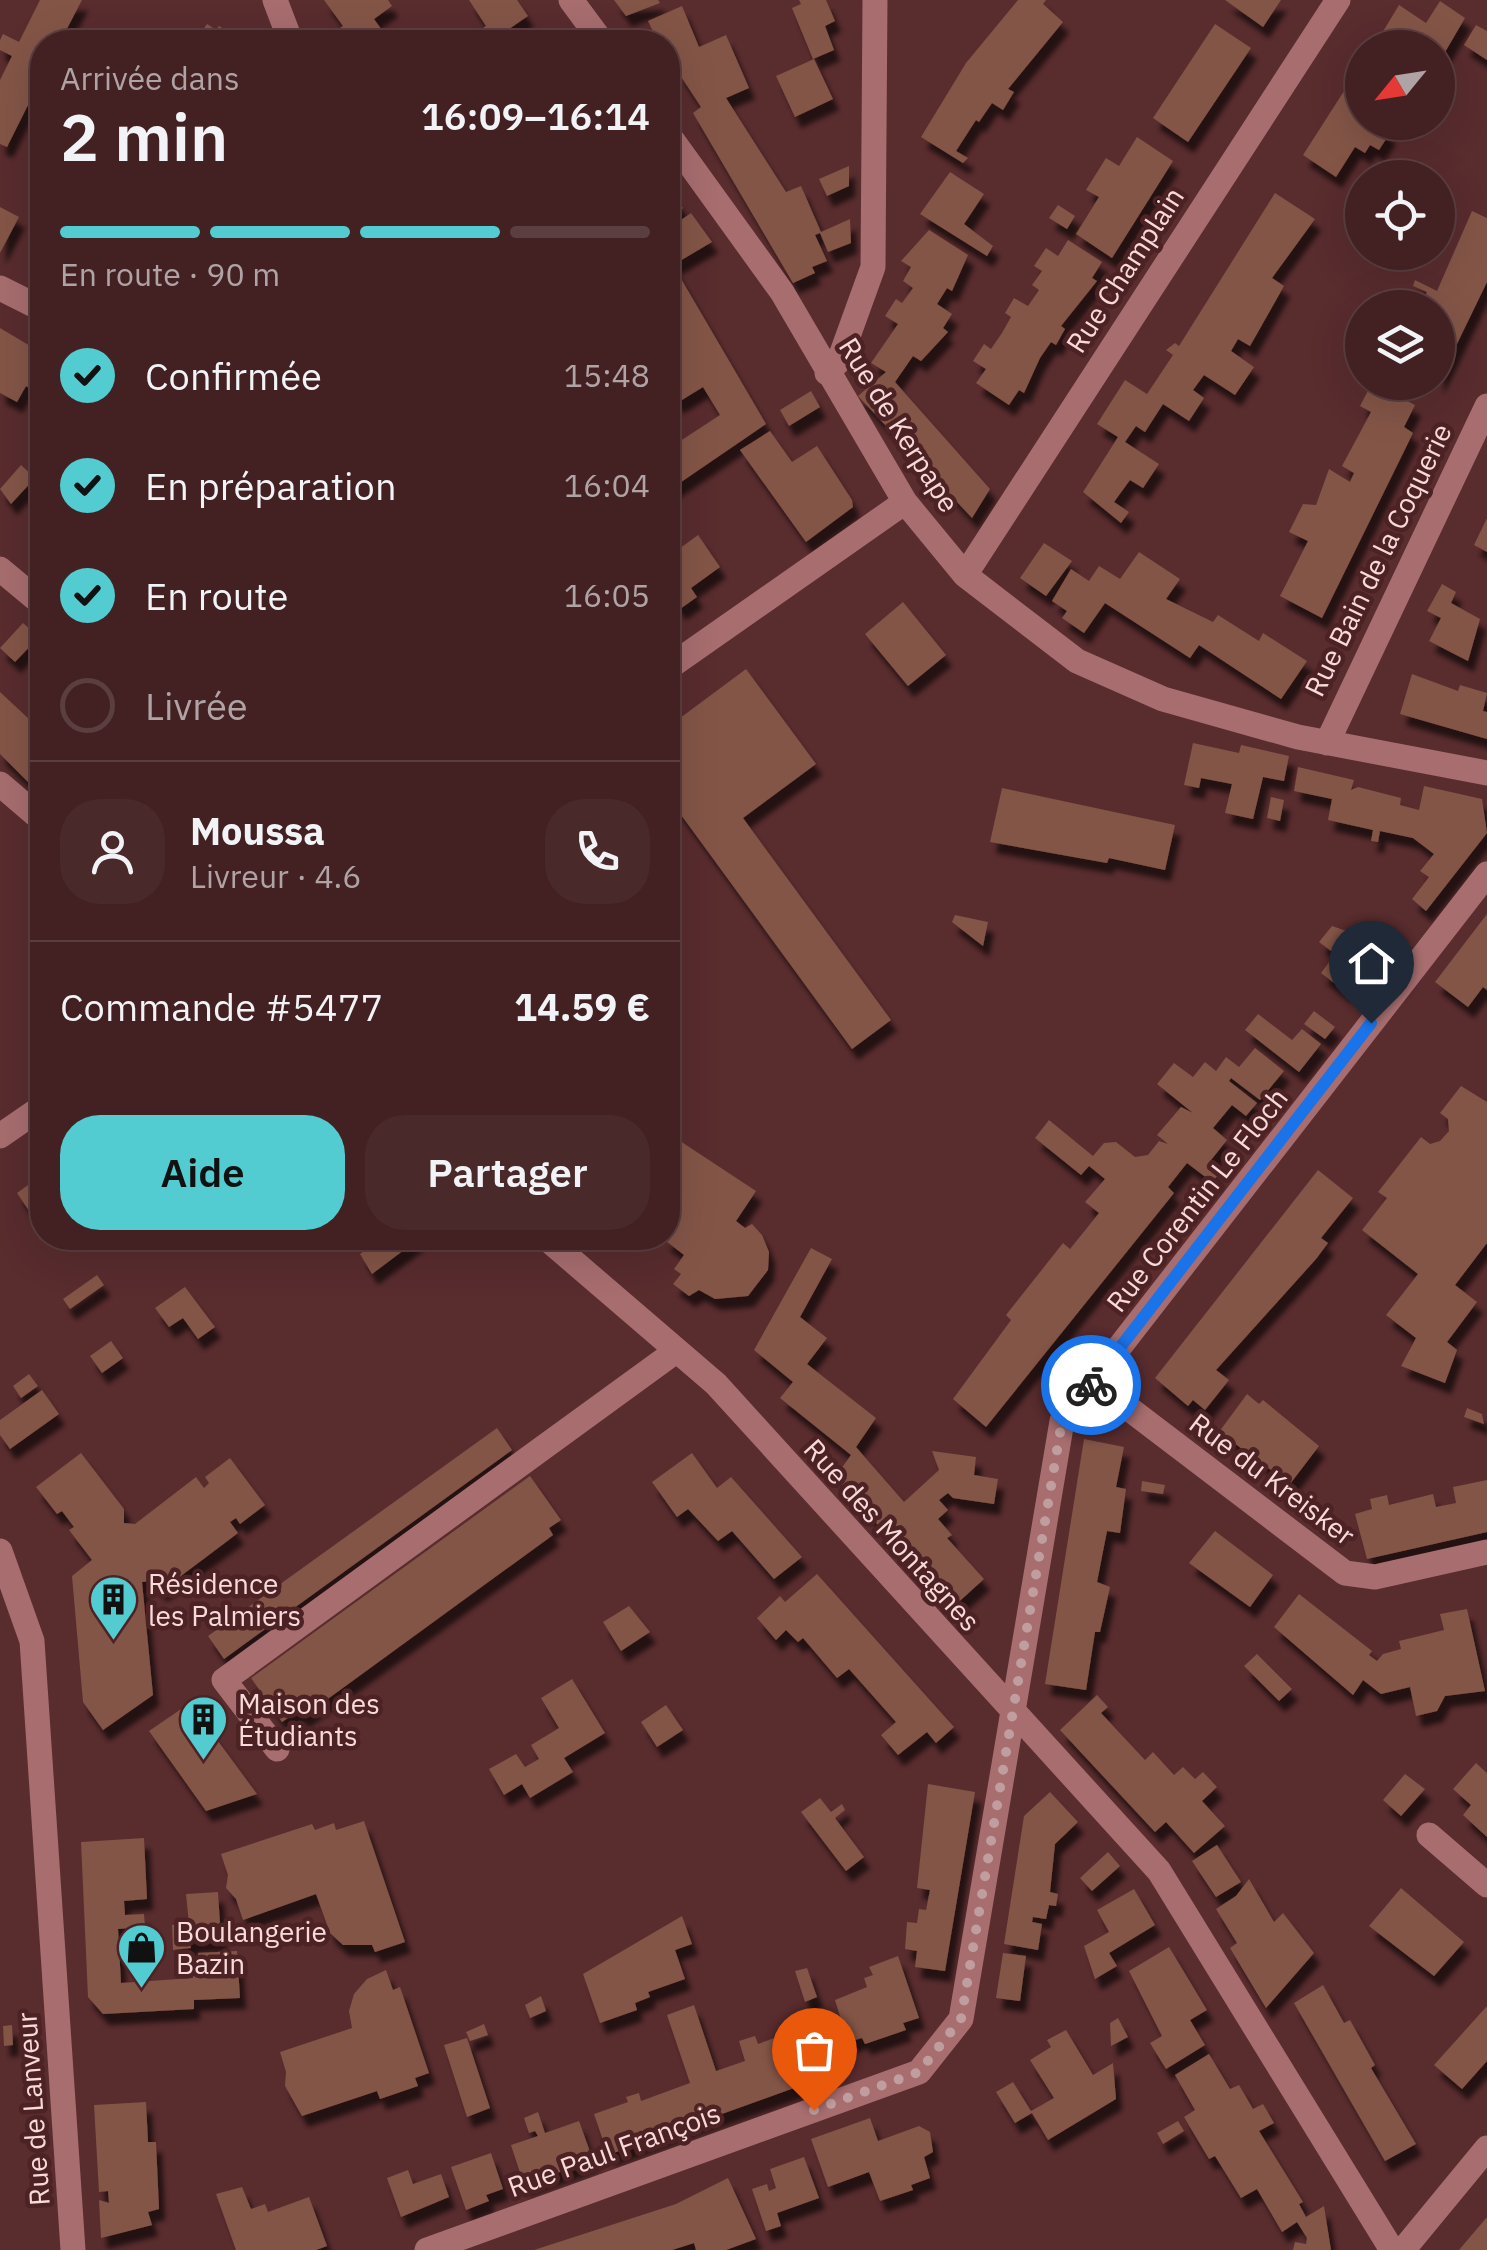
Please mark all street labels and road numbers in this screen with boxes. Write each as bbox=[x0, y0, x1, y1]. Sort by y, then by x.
street label: Rue Champlain bbox=[1057, 180, 1192, 360]
street label: Rue de Kerpape bbox=[831, 330, 968, 519]
street label: Rue Bain de la Coquerie bbox=[1295, 417, 1460, 702]
street label: Rue Corentin Le Floch bbox=[1098, 1080, 1296, 1319]
street label: Rue du Kreisker bbox=[1182, 1404, 1363, 1553]
street label: Rue des Montagnes bbox=[796, 1431, 989, 1639]
street label: Rue de Lanveur bbox=[7, 2011, 58, 2207]
street label: Rue Paul François bbox=[502, 2094, 725, 2205]

